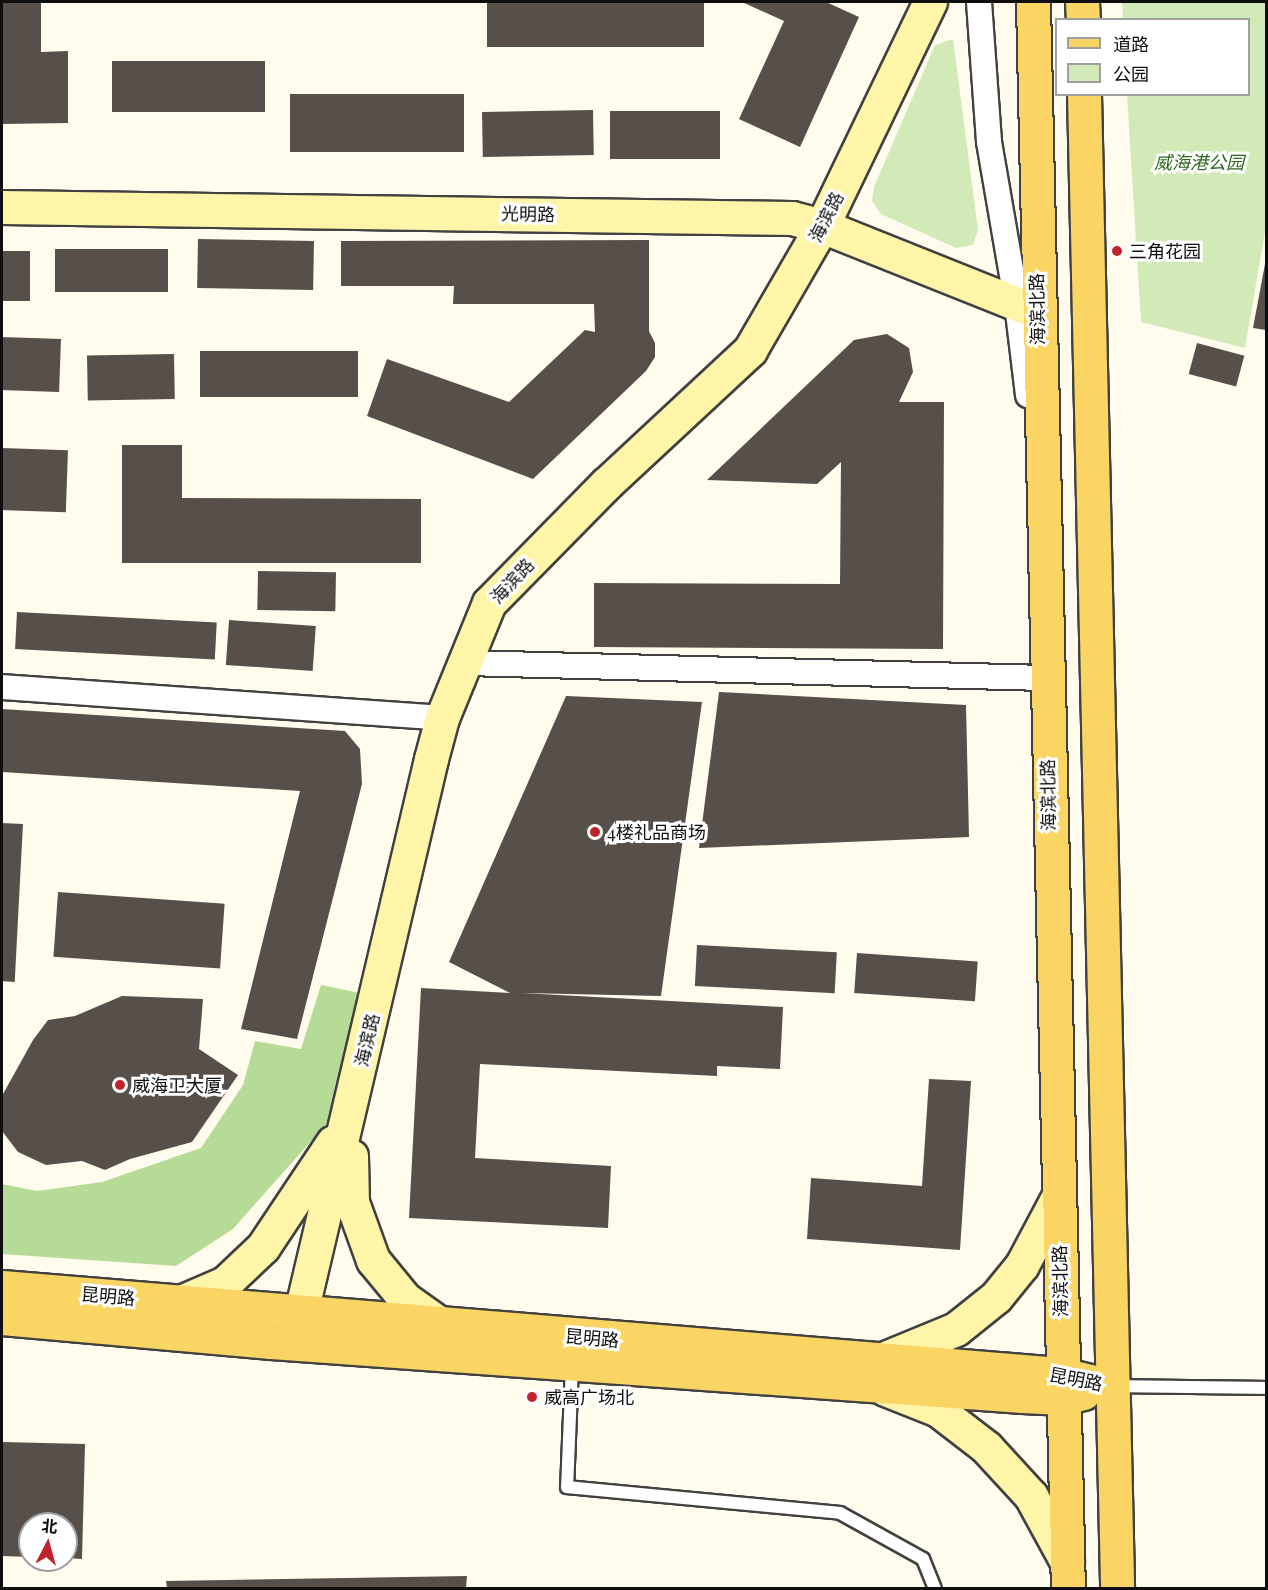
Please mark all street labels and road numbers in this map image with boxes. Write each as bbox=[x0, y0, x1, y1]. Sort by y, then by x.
street label: 海滨路 bbox=[804, 188, 848, 246]
street label: 光明路 bbox=[501, 203, 555, 225]
street label: 海滨北路 bbox=[1026, 273, 1048, 345]
street label: 海滨路 bbox=[486, 554, 538, 608]
street label: 海滨北路 bbox=[1037, 759, 1059, 831]
street label: 海滨路 bbox=[350, 1011, 384, 1069]
street label: 海滨北路 bbox=[1049, 1245, 1071, 1317]
street label: 昆明路 bbox=[80, 1283, 136, 1309]
street label: 昆明路 bbox=[564, 1325, 620, 1351]
street label: 昆明路 bbox=[1047, 1363, 1105, 1395]

